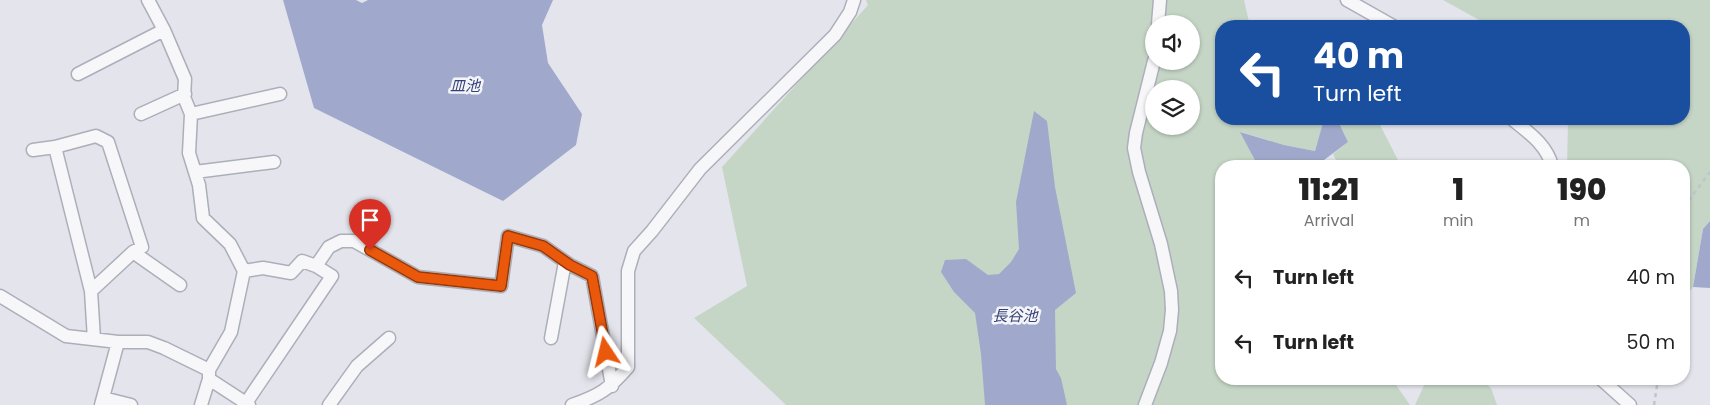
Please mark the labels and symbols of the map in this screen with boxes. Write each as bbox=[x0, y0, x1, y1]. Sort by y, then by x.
water label: 皿池 bbox=[450, 75, 482, 96]
pin bbox=[349, 199, 391, 250]
water label: 長谷池 bbox=[992, 305, 1039, 326]
position arrow bbox=[579, 325, 631, 377]

